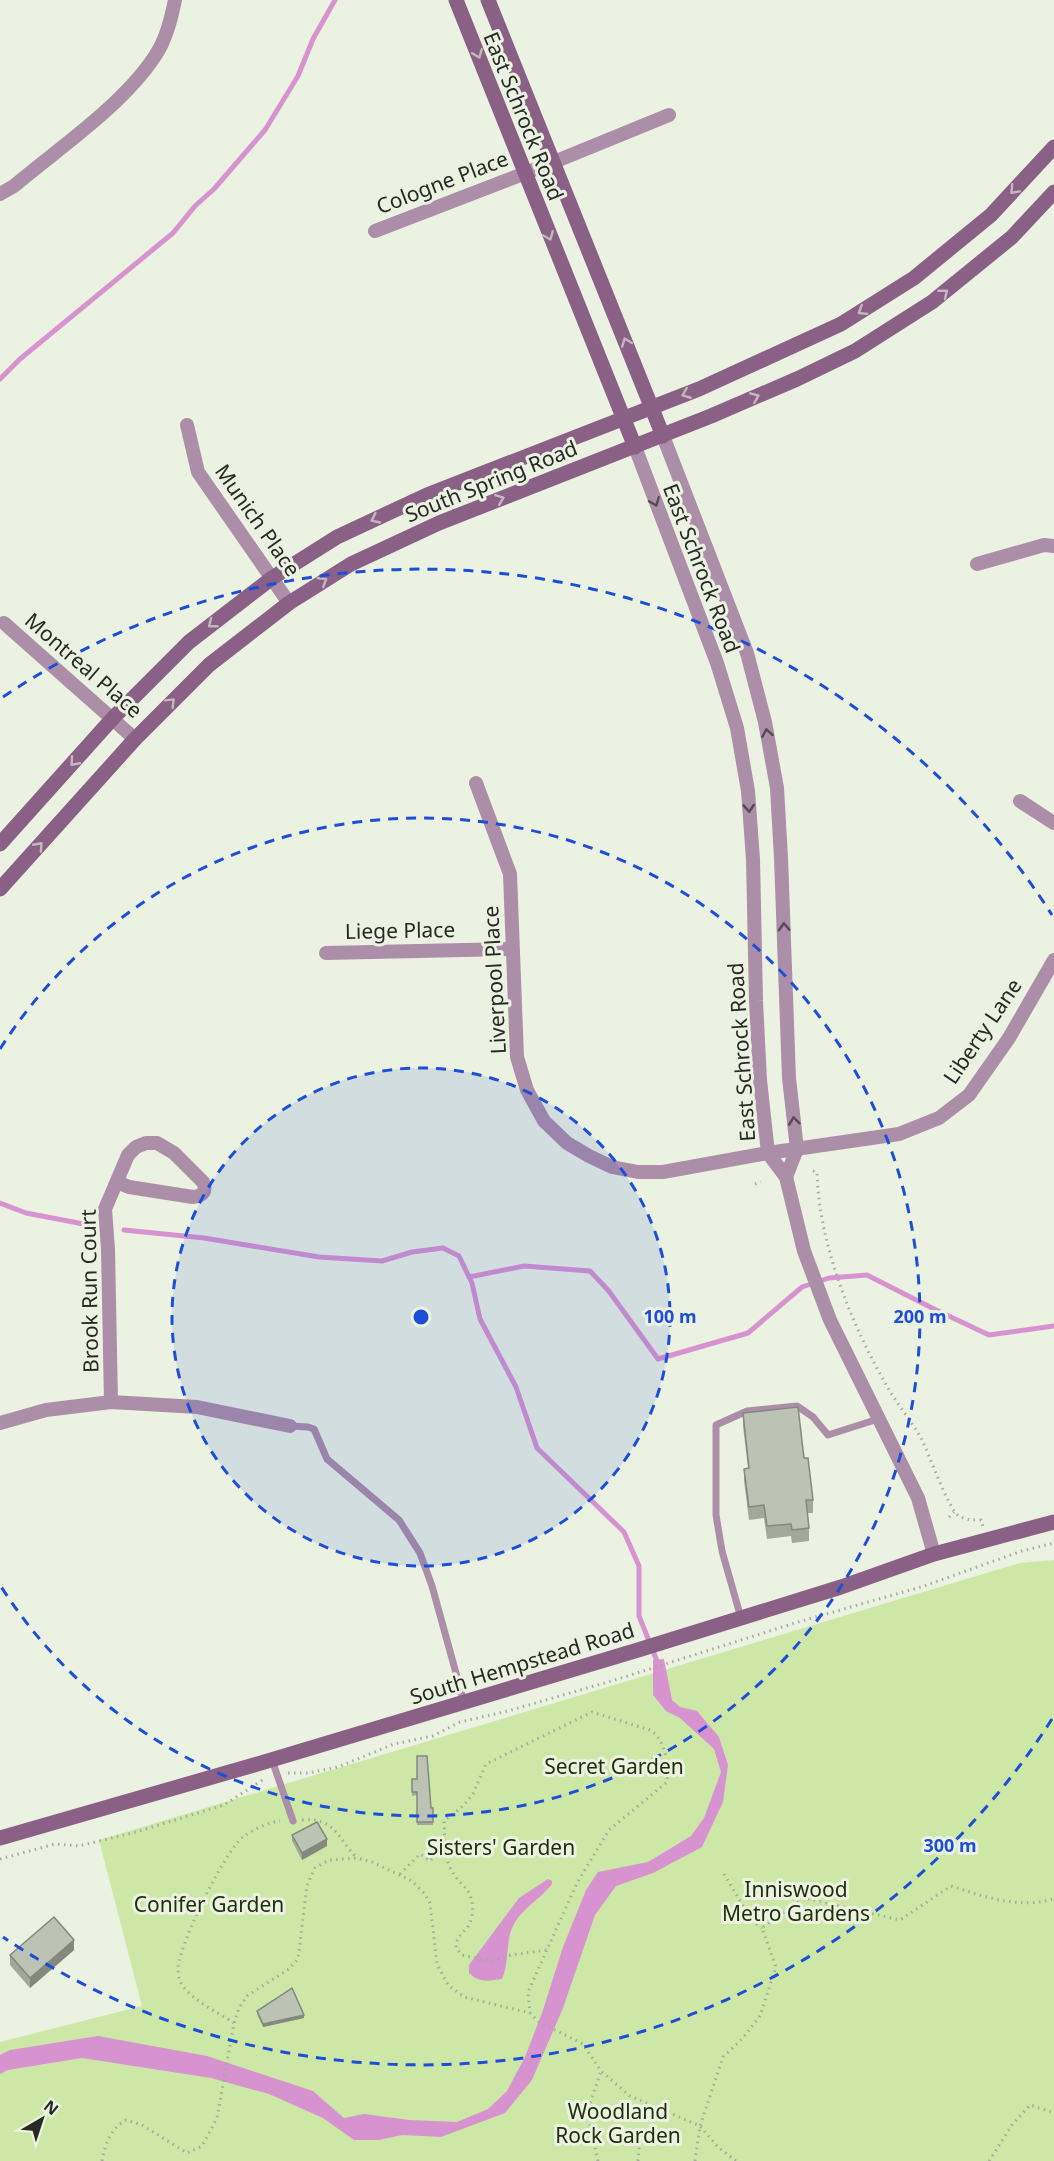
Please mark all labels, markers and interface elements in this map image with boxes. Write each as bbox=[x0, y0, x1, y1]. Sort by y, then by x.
street label: East Schrock Road bbox=[477, 28, 571, 204]
one-way arrow bbox=[470, 49, 483, 59]
street label: Cologne Place bbox=[372, 144, 512, 220]
one-way arrow bbox=[1010, 183, 1021, 194]
one-way arrow bbox=[542, 230, 555, 240]
one-way arrow bbox=[937, 289, 948, 300]
one-way arrow bbox=[858, 303, 868, 315]
one-way arrow bbox=[621, 338, 633, 349]
one-way arrow bbox=[681, 387, 692, 399]
one-way arrow bbox=[749, 392, 760, 404]
street label: South Spring Road bbox=[401, 434, 581, 528]
street label: Munich Place bbox=[209, 458, 307, 582]
street label: East Schrock Road bbox=[657, 479, 747, 657]
one-way arrow bbox=[493, 494, 504, 506]
one-way arrow bbox=[647, 497, 660, 507]
one-way arrow bbox=[370, 512, 381, 524]
one-way arrow bbox=[317, 577, 327, 589]
street label: Montreal Place bbox=[19, 606, 149, 724]
one-way arrow bbox=[207, 617, 218, 628]
one-way arrow bbox=[164, 699, 175, 710]
one-way arrow bbox=[761, 728, 774, 738]
one-way arrow bbox=[70, 755, 81, 766]
one-way arrow bbox=[742, 803, 755, 812]
one-way arrow bbox=[32, 842, 43, 852]
street label: Liverpool Place bbox=[476, 905, 512, 1055]
street label: Liege Place bbox=[345, 915, 455, 945]
one-way arrow bbox=[778, 922, 791, 931]
street label: East Schrock Road bbox=[721, 962, 761, 1142]
street label: Liberty Lane bbox=[937, 973, 1027, 1089]
one-way arrow bbox=[788, 1117, 801, 1126]
street label: Brook Run Court bbox=[74, 1209, 104, 1373]
text: 100 m bbox=[643, 1304, 697, 1328]
text: 200 m bbox=[893, 1304, 947, 1328]
centre of rings bbox=[411, 1307, 431, 1327]
street label: South Hempstead Road bbox=[406, 1616, 638, 1710]
park label: Secret Garden bbox=[544, 1752, 684, 1780]
park label: Sisters' Garden bbox=[427, 1833, 575, 1861]
text: 300 m bbox=[923, 1833, 977, 1857]
park label: Inniswood Metro Gardens bbox=[722, 1875, 870, 1927]
park label: Conifer Garden bbox=[134, 1890, 284, 1918]
north arrow bbox=[12, 2089, 72, 2149]
text: N bbox=[39, 2095, 63, 2120]
park label: Woodland Rock Garden bbox=[555, 2097, 681, 2149]

